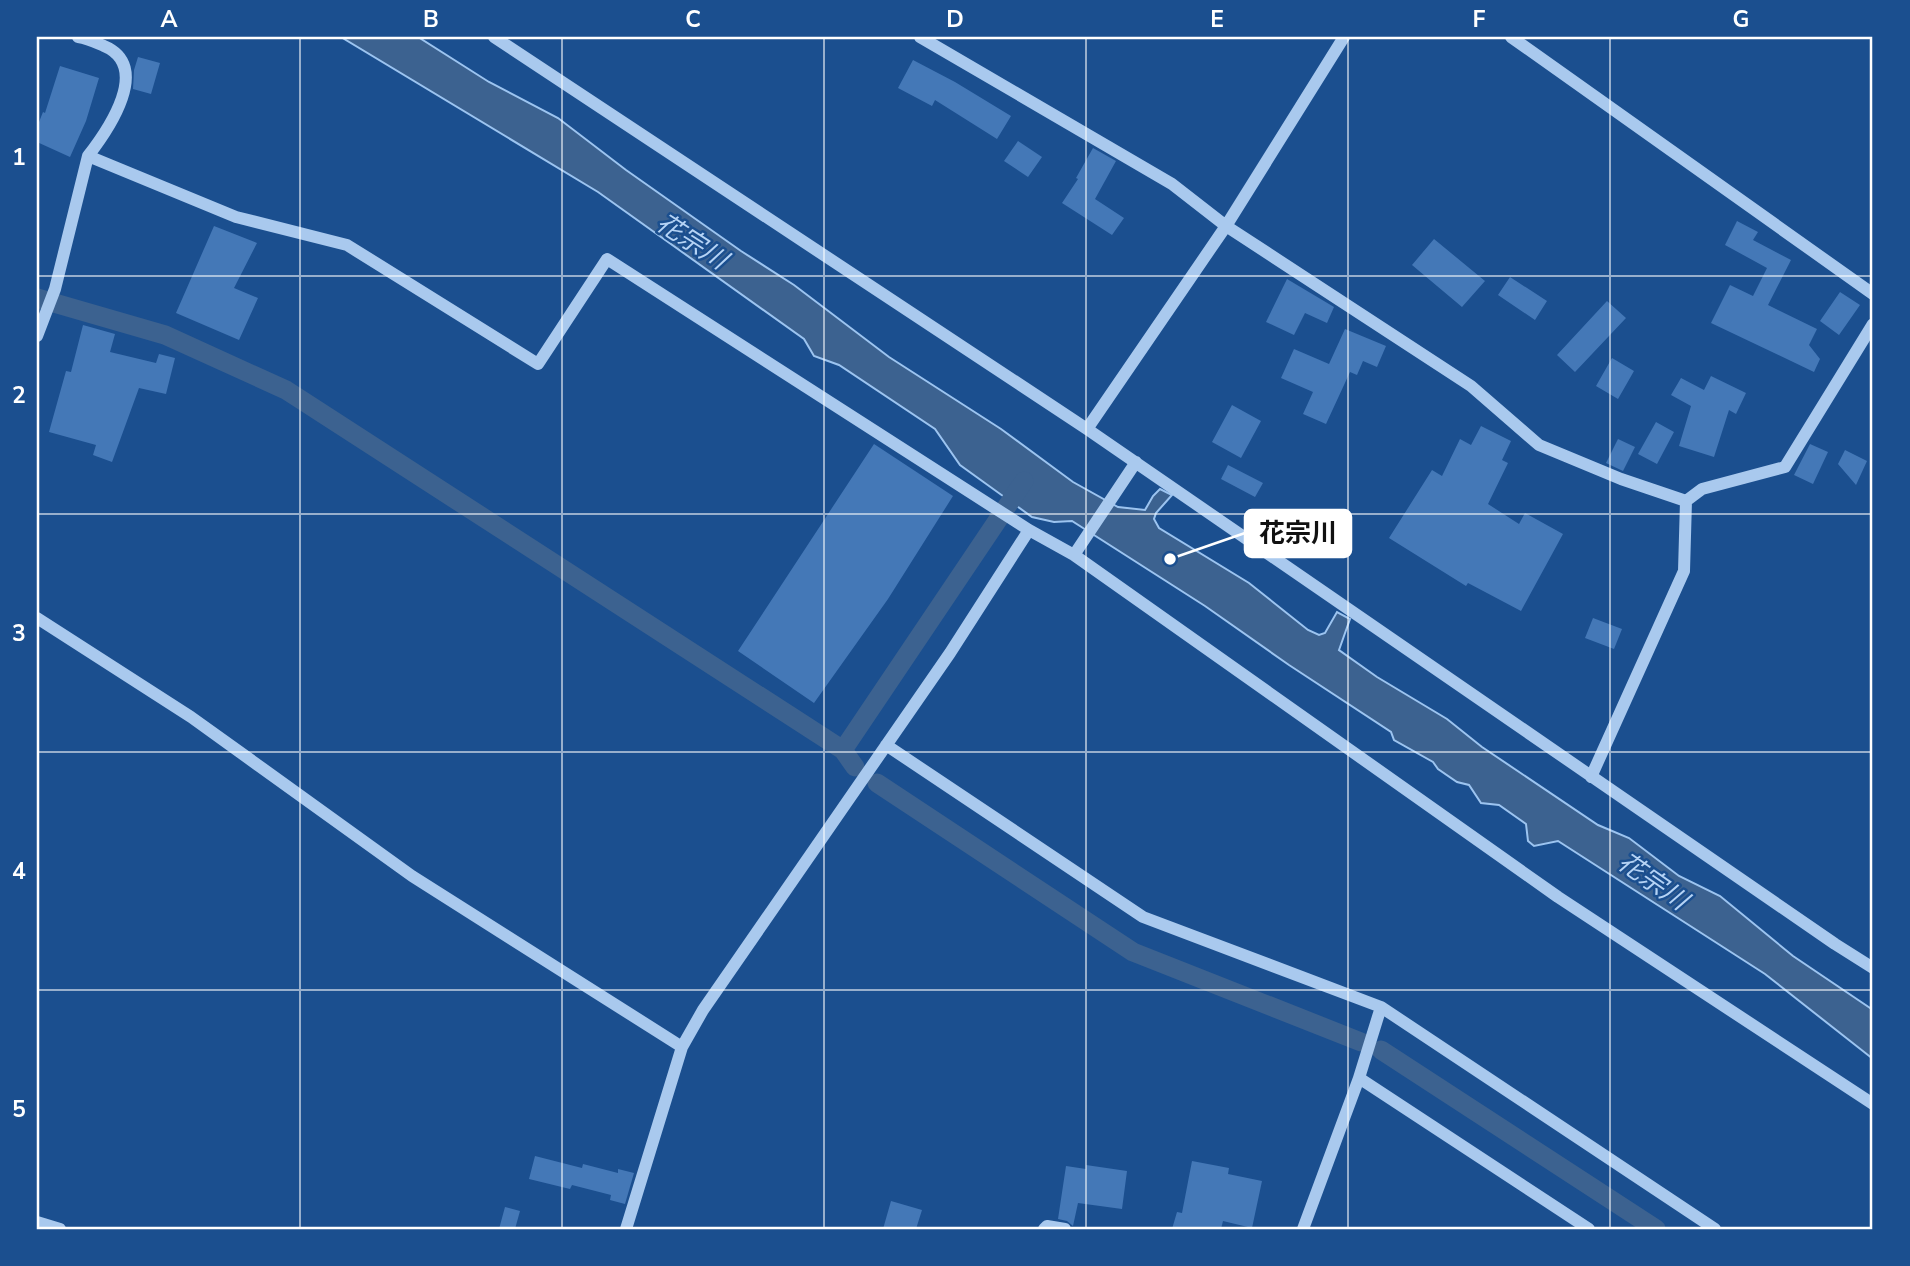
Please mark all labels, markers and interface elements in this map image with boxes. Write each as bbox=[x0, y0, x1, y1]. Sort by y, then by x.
text: A bbox=[160, 4, 178, 35]
text: B bbox=[423, 4, 439, 35]
text: C bbox=[685, 4, 701, 35]
text: D bbox=[946, 4, 964, 35]
text: E bbox=[1210, 4, 1224, 35]
text: F bbox=[1473, 4, 1486, 35]
text: G bbox=[1733, 4, 1749, 35]
text: 1 bbox=[12, 142, 26, 173]
water label: 花宗川 bbox=[649, 205, 736, 279]
text: 2 bbox=[12, 380, 26, 411]
callout: 花宗川 bbox=[1245, 510, 1351, 557]
text: 花宗川 bbox=[1259, 516, 1337, 551]
text: 3 bbox=[12, 618, 26, 649]
water label: 花宗川 bbox=[1611, 845, 1697, 920]
text: 4 bbox=[12, 856, 26, 887]
text: 5 bbox=[12, 1094, 26, 1125]

